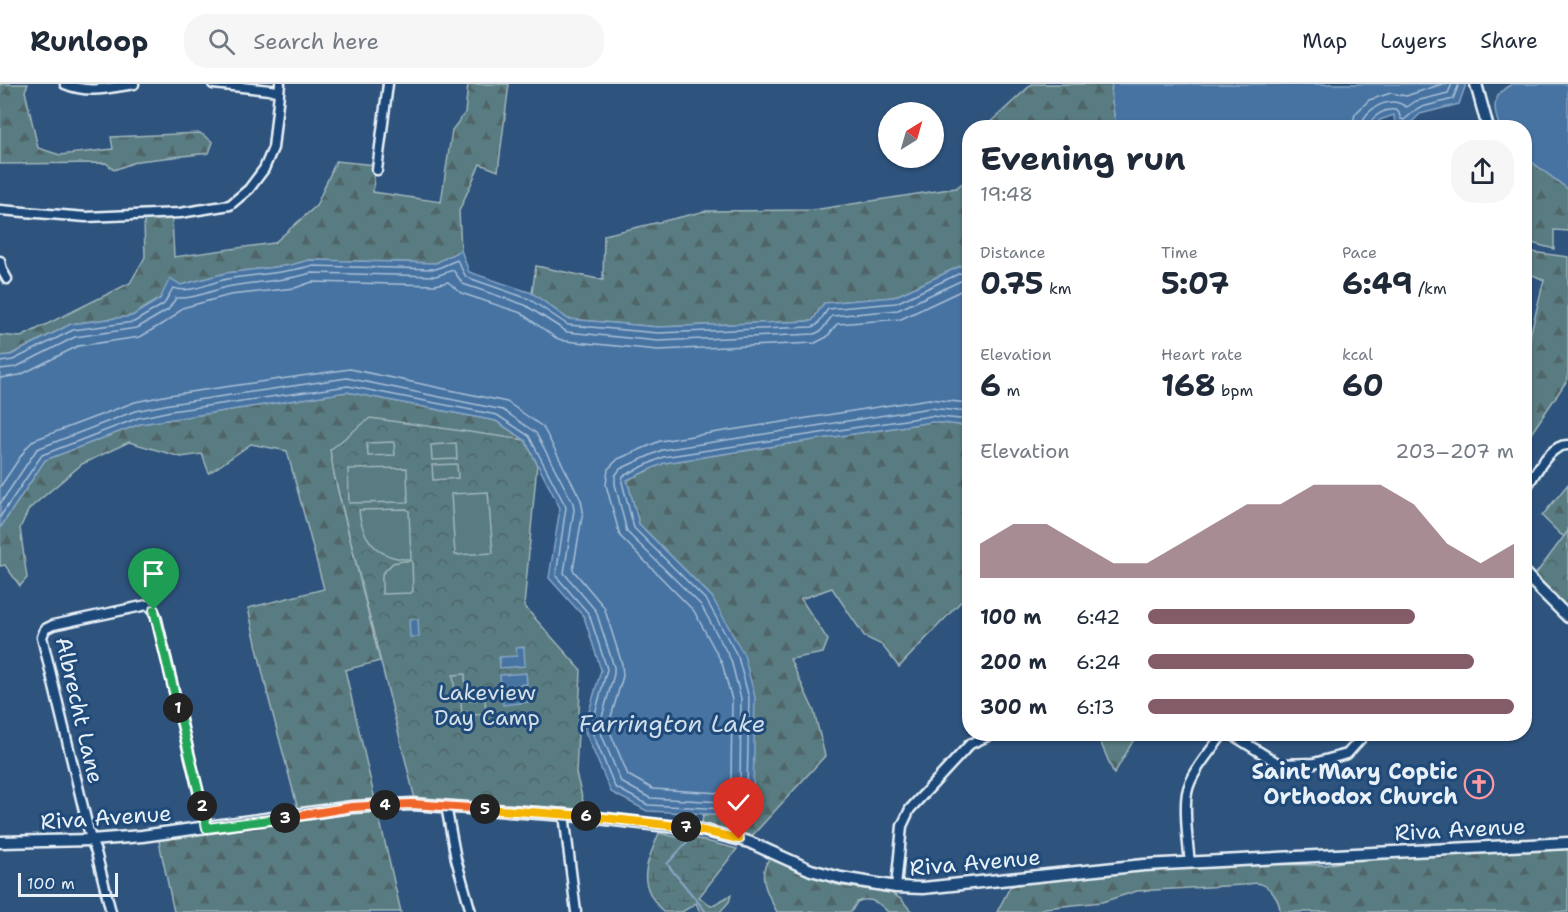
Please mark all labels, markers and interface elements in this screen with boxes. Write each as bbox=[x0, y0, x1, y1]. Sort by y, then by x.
search box bbox=[184, 14, 604, 68]
text: Runloop bbox=[30, 22, 148, 60]
icon: search bbox=[205, 25, 238, 58]
text: Search here bbox=[253, 27, 379, 56]
text: Map bbox=[1302, 27, 1347, 55]
text: Layers bbox=[1380, 27, 1447, 55]
text: Share bbox=[1480, 27, 1538, 55]
north arrow bbox=[878, 102, 944, 168]
map controls bbox=[878, 102, 944, 168]
text: Evening run bbox=[980, 136, 1186, 181]
button: share bbox=[1451, 140, 1514, 203]
text: 19:48 bbox=[980, 181, 1033, 207]
text: Distance bbox=[980, 242, 1046, 263]
text: Time bbox=[1161, 242, 1198, 263]
text: Pace bbox=[1342, 242, 1377, 263]
text: 0.75 bbox=[980, 263, 1043, 304]
text: 5:07 bbox=[1161, 263, 1229, 304]
text: 6:49 bbox=[1342, 263, 1413, 304]
text: km bbox=[1043, 278, 1072, 299]
text: /km bbox=[1413, 278, 1447, 299]
text: Elevation bbox=[980, 344, 1052, 365]
text: Heart rate bbox=[1161, 344, 1243, 365]
text: kcal bbox=[1342, 344, 1373, 365]
text: 6 bbox=[980, 365, 1001, 406]
text: 168 bbox=[1161, 365, 1216, 406]
text: 60 bbox=[1342, 365, 1384, 406]
text: m bbox=[1001, 380, 1020, 401]
text: bpm bbox=[1216, 380, 1253, 401]
text: Elevation bbox=[980, 438, 1070, 464]
text: 203–207 m bbox=[1395, 438, 1514, 464]
pin bbox=[128, 548, 179, 610]
icon: arrive bbox=[137, 557, 170, 590]
text: 100 m bbox=[980, 604, 1042, 630]
text: 6:42 bbox=[1076, 604, 1120, 630]
street label: Albrecht Lane bbox=[49, 634, 110, 786]
text: 200 m bbox=[980, 649, 1047, 675]
text: 6:24 bbox=[1076, 649, 1120, 675]
park label: Lakeview Day Camp bbox=[434, 678, 540, 732]
pin: 1 bbox=[163, 693, 193, 723]
text: 300 m bbox=[980, 694, 1047, 720]
text: 6:13 bbox=[1076, 694, 1115, 720]
text: 1 bbox=[174, 697, 182, 718]
water label: Farrington Lake bbox=[579, 708, 765, 740]
place label: Saint Mary Coptic Orthodox Church bbox=[1252, 757, 1458, 811]
church icon: Saint Mary Coptic Orthodox Church bbox=[1463, 768, 1495, 800]
pin bbox=[713, 777, 764, 839]
icon: check bbox=[722, 786, 755, 819]
pin: 4 bbox=[370, 790, 400, 820]
pin: 2 bbox=[187, 791, 217, 821]
text: 4 bbox=[379, 794, 391, 815]
pin: 5 bbox=[470, 794, 500, 824]
text: 2 bbox=[196, 795, 208, 816]
street label: Riva Avenue bbox=[40, 798, 173, 837]
text: 5 bbox=[480, 798, 490, 819]
pin: 6 bbox=[571, 801, 601, 831]
pin: 3 bbox=[270, 803, 300, 833]
text: 6 bbox=[580, 805, 592, 826]
text: 3 bbox=[279, 807, 291, 828]
pin: 7 bbox=[671, 812, 701, 842]
street label: Riva Avenue bbox=[1394, 812, 1526, 847]
text: 7 bbox=[680, 816, 692, 837]
street label: Riva Avenue bbox=[908, 842, 1042, 883]
scale bar bbox=[18, 870, 118, 898]
text: 100 m bbox=[27, 873, 75, 894]

